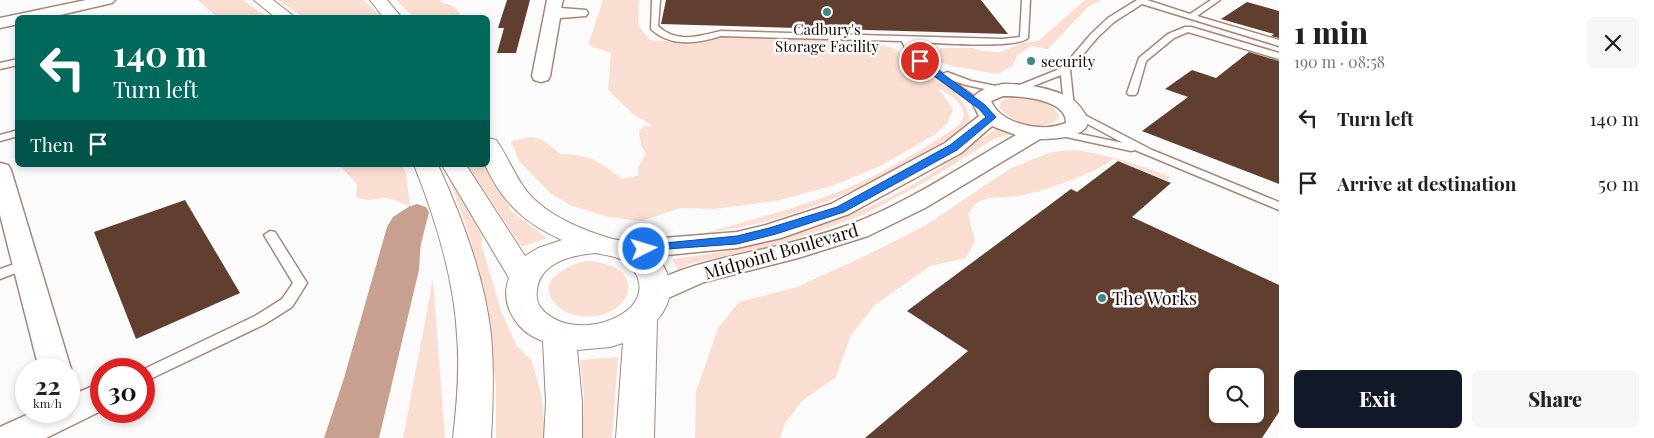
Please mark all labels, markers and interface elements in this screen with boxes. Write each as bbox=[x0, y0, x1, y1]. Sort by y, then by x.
marker: Cadbury's Storage Facility bbox=[821, 6, 833, 18]
text: 1 min bbox=[1294, 12, 1368, 52]
button: close bbox=[1587, 17, 1639, 69]
place label: Cadbury's Storage Facility bbox=[775, 19, 879, 56]
text: 140 m bbox=[113, 29, 207, 76]
icon: left bbox=[30, 35, 95, 100]
pin bbox=[899, 40, 941, 82]
icon: arrive bbox=[906, 47, 934, 75]
place label: security bbox=[1041, 51, 1096, 71]
text: 190 m · 08:58 bbox=[1294, 51, 1385, 72]
marker: security bbox=[1025, 55, 1037, 67]
text: Turn left bbox=[113, 74, 198, 104]
icon: left bbox=[1294, 104, 1322, 132]
text: Turn left bbox=[1337, 105, 1414, 131]
text: 140 m bbox=[1590, 105, 1639, 131]
icon: arrive bbox=[84, 130, 112, 158]
text: Then bbox=[30, 131, 74, 157]
icon: arrive bbox=[1294, 169, 1322, 197]
text: Arrive at destination bbox=[1337, 170, 1517, 196]
text: 50 m bbox=[1598, 170, 1639, 196]
street label: Midpoint Boulevard bbox=[701, 217, 862, 285]
position arrow bbox=[617, 222, 669, 274]
place label: The Works bbox=[1112, 286, 1197, 310]
marker: The Works bbox=[1096, 292, 1108, 304]
speed limit sign: 30 bbox=[90, 358, 155, 423]
text: 22 bbox=[34, 368, 61, 401]
map controls bbox=[1209, 368, 1264, 423]
button: search bbox=[1209, 368, 1264, 423]
button: Exit bbox=[1294, 370, 1462, 428]
button: Share bbox=[1472, 370, 1639, 428]
text: km/h bbox=[33, 395, 62, 411]

